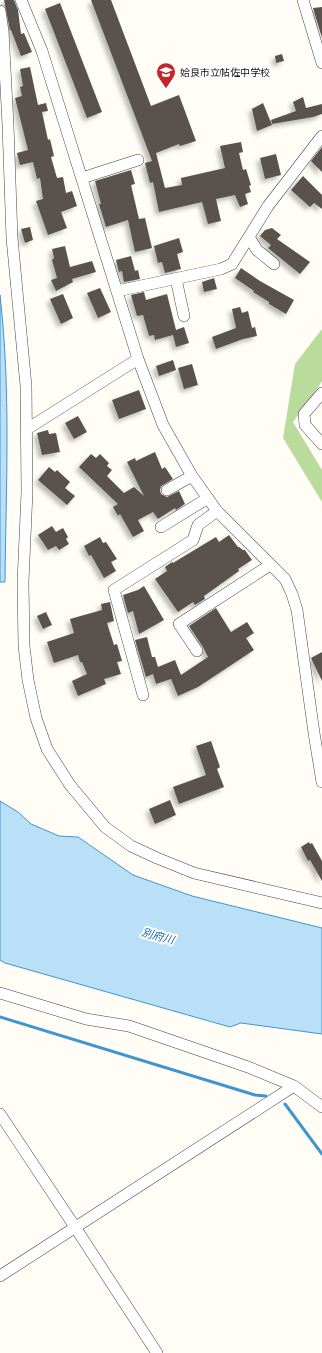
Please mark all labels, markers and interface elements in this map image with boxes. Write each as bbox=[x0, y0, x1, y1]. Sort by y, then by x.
school or university icon: 姶良市立帖佐中学校 bbox=[155, 61, 177, 89]
place label: 姶良市立帖佐中学校 bbox=[180, 66, 270, 79]
water label: 別府川 bbox=[140, 925, 177, 947]

